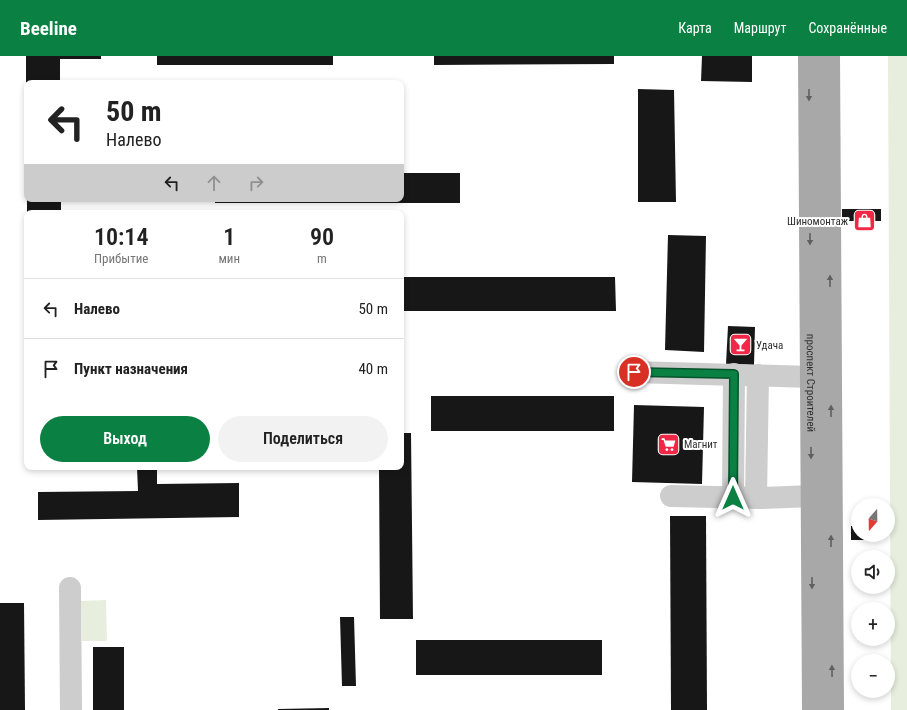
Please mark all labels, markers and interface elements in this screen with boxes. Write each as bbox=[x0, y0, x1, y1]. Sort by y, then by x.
text: Beeline bbox=[20, 17, 77, 40]
text: Карта bbox=[678, 20, 712, 36]
text: Маршрут bbox=[734, 20, 786, 36]
text: Сохранённые bbox=[808, 20, 887, 36]
one-way arrow bbox=[806, 89, 812, 102]
text: 50 m bbox=[106, 95, 162, 128]
icon: left bbox=[40, 96, 92, 148]
text: Налево bbox=[106, 129, 162, 150]
icon: left bbox=[161, 172, 183, 194]
icon: ahead bbox=[203, 172, 225, 194]
icon: right bbox=[245, 172, 267, 194]
shop icon: Шиномонтаж bbox=[851, 208, 877, 234]
place label: Шиномонтаж bbox=[787, 215, 849, 228]
text: 10:14 bbox=[94, 223, 149, 251]
text: 1 bbox=[223, 223, 235, 251]
text: 90 bbox=[310, 223, 334, 251]
one-way arrow bbox=[807, 233, 813, 246]
text: Прибытие bbox=[94, 251, 148, 266]
text: мин bbox=[218, 251, 240, 266]
text: m bbox=[317, 251, 327, 266]
one-way arrow bbox=[827, 274, 833, 287]
icon: left bbox=[40, 298, 62, 320]
text: Налево bbox=[74, 300, 120, 318]
text: 50 m bbox=[358, 300, 388, 318]
bar icon: Удача bbox=[728, 332, 754, 358]
street label: проспект Строителей bbox=[804, 334, 818, 432]
place label: Удача bbox=[756, 339, 783, 352]
pin bbox=[617, 355, 651, 389]
icon: arrive bbox=[40, 358, 62, 380]
text: Пункт назначения bbox=[74, 360, 188, 378]
text: 40 m bbox=[358, 360, 388, 378]
icon: arrive bbox=[623, 361, 645, 383]
one-way arrow bbox=[828, 404, 834, 417]
button: Выход bbox=[40, 416, 210, 462]
button: Поделиться bbox=[218, 416, 388, 462]
supermarket icon: Магнит bbox=[655, 431, 681, 457]
place label: Магнит bbox=[684, 438, 718, 451]
one-way arrow bbox=[808, 447, 815, 459]
position arrow bbox=[712, 477, 754, 519]
north arrow bbox=[851, 498, 895, 542]
map controls bbox=[851, 498, 895, 698]
one-way arrow bbox=[828, 534, 834, 547]
button: sound bbox=[851, 550, 895, 594]
one-way arrow bbox=[809, 577, 815, 590]
button: + bbox=[851, 602, 895, 646]
button: − bbox=[851, 654, 895, 698]
one-way arrow bbox=[829, 665, 836, 677]

